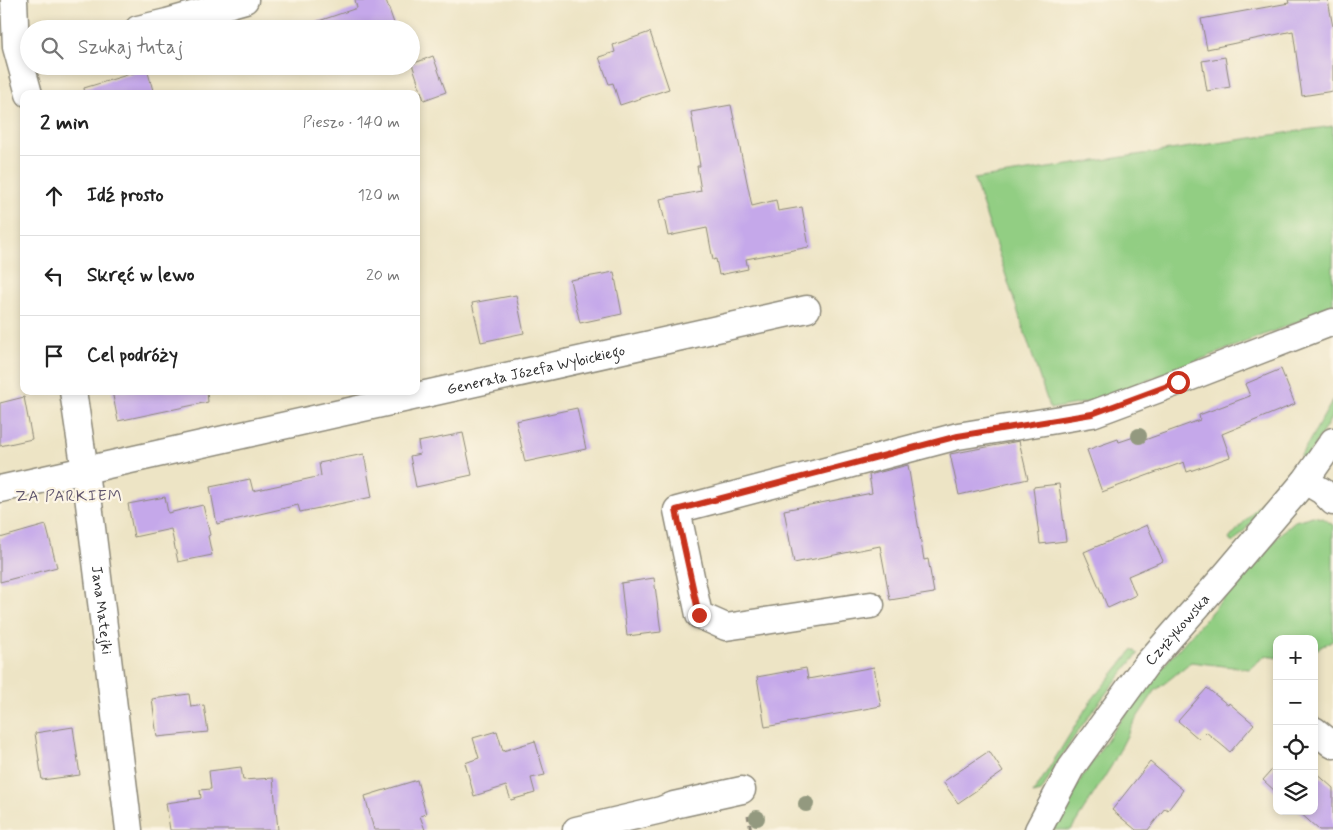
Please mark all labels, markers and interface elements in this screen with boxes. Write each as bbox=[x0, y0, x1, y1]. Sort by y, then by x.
search box bbox=[20, 20, 420, 75]
icon: search bbox=[38, 34, 66, 62]
text: Szukaj tutaj bbox=[78, 35, 183, 60]
text: 2 min bbox=[40, 109, 89, 137]
text: Pieszo · 140 m bbox=[303, 112, 400, 133]
icon: ahead bbox=[40, 182, 68, 210]
text: Idź prosto bbox=[87, 183, 164, 208]
text: 120 m bbox=[358, 185, 400, 206]
icon: left bbox=[40, 262, 68, 290]
text: Skręć w lewo bbox=[87, 263, 195, 288]
text: 20 m bbox=[366, 265, 400, 286]
street label: Generała Józefa Wybickiego bbox=[445, 341, 627, 400]
icon: arrive bbox=[40, 342, 68, 370]
text: Cel podróży bbox=[87, 343, 178, 368]
route start bbox=[1167, 371, 1190, 394]
district label: ZA PARKIEM bbox=[15, 486, 123, 507]
street label: Jana Matejki bbox=[86, 565, 116, 656]
street label: Czyżykowska bbox=[1141, 590, 1215, 670]
route end bbox=[688, 604, 711, 627]
map controls bbox=[1273, 635, 1318, 815]
button: + bbox=[1273, 635, 1318, 680]
button: − bbox=[1273, 680, 1318, 725]
button: locate bbox=[1273, 725, 1318, 770]
button: layers bbox=[1273, 770, 1318, 815]

